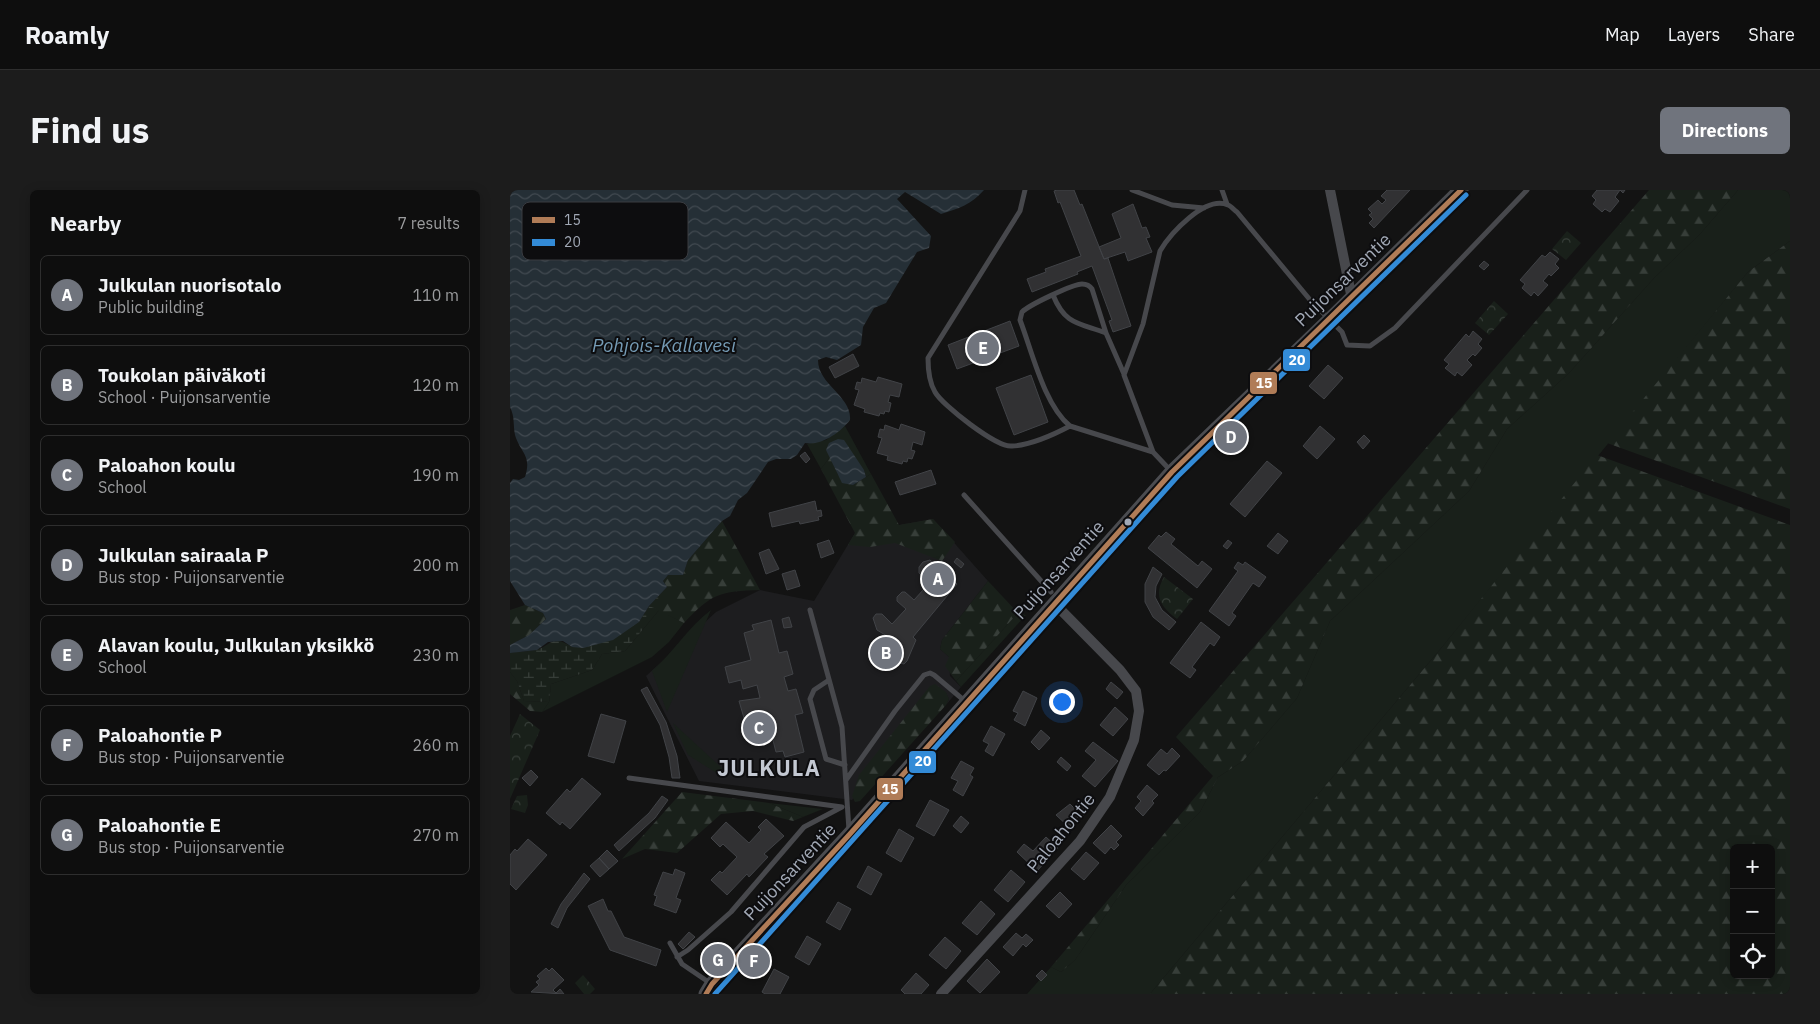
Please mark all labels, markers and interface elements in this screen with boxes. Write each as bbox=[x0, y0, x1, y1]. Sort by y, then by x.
text: Roamly bbox=[25, 19, 109, 51]
text: Map bbox=[1605, 23, 1640, 46]
text: Layers bbox=[1668, 23, 1720, 46]
text: Share bbox=[1748, 23, 1795, 46]
text: Find us bbox=[30, 107, 149, 153]
button: Directions bbox=[1660, 107, 1790, 154]
legend bbox=[522, 202, 688, 260]
text: Nearby bbox=[50, 209, 121, 237]
text: 15 bbox=[564, 211, 581, 229]
text: 7 results bbox=[397, 213, 460, 233]
street label: Puijonsarventie bbox=[1290, 228, 1396, 331]
text: 20 bbox=[564, 233, 581, 251]
text: Julkulan nuorisotalo bbox=[98, 273, 281, 297]
text: A bbox=[62, 285, 72, 305]
text: 110 m bbox=[412, 285, 459, 305]
text: Public building bbox=[98, 297, 204, 317]
pin: E bbox=[967, 329, 999, 367]
water label: Pohjois-Kallavesi bbox=[592, 333, 737, 357]
line badge: 20 bbox=[1282, 348, 1311, 372]
text: 20 bbox=[1289, 351, 1305, 369]
text: Toukolan päiväkoti bbox=[98, 363, 266, 387]
line badge: 15 bbox=[1249, 371, 1278, 395]
text: 15 bbox=[1256, 374, 1272, 392]
text: B bbox=[62, 375, 72, 395]
text: 120 m bbox=[412, 375, 459, 395]
text: School · Puijonsarventie bbox=[98, 387, 271, 407]
pin: D bbox=[1215, 418, 1247, 456]
text: Paloahon koulu bbox=[98, 453, 236, 477]
text: C bbox=[62, 465, 72, 485]
text: 190 m bbox=[412, 465, 459, 485]
text: School bbox=[98, 477, 147, 497]
street label: Puijonsarventie bbox=[1008, 515, 1109, 624]
unlabelled marker bbox=[1123, 517, 1133, 527]
text: Julkulan sairaala P bbox=[98, 543, 269, 567]
text: D bbox=[61, 555, 73, 575]
text: 200 m bbox=[412, 555, 459, 575]
pin: A bbox=[922, 560, 954, 598]
text: Bus stop · Puijonsarventie bbox=[98, 567, 285, 587]
text: Alavan koulu, Julkulan yksikkö bbox=[98, 633, 374, 657]
pin: B bbox=[870, 634, 902, 672]
text: E bbox=[62, 645, 72, 665]
text: 230 m bbox=[412, 645, 459, 665]
text: School bbox=[98, 657, 147, 677]
your location bbox=[1049, 689, 1075, 715]
pin: C bbox=[743, 709, 775, 747]
text: Paloahontie P bbox=[98, 723, 222, 747]
text: F bbox=[62, 735, 72, 755]
text: 260 m bbox=[412, 735, 459, 755]
text: Bus stop · Puijonsarventie bbox=[98, 747, 285, 767]
line badge: 20 bbox=[908, 750, 937, 774]
text: 20 bbox=[915, 752, 931, 770]
district label: JULKULA bbox=[717, 753, 821, 782]
line badge: 15 bbox=[876, 777, 904, 801]
text: 15 bbox=[882, 780, 898, 798]
street label: Paloahontie bbox=[1021, 788, 1100, 877]
text: Paloahontie E bbox=[98, 813, 221, 837]
street label: Puijonsarventie bbox=[739, 818, 841, 925]
text: G bbox=[61, 825, 73, 845]
text: 270 m bbox=[412, 825, 459, 845]
text: Bus stop · Puijonsarventie bbox=[98, 837, 285, 857]
map controls bbox=[1730, 844, 1775, 979]
button: + bbox=[1730, 844, 1775, 889]
button: − bbox=[1730, 889, 1775, 934]
button: locate bbox=[1730, 934, 1775, 979]
pin: G bbox=[702, 941, 734, 979]
pin: F bbox=[738, 942, 770, 980]

